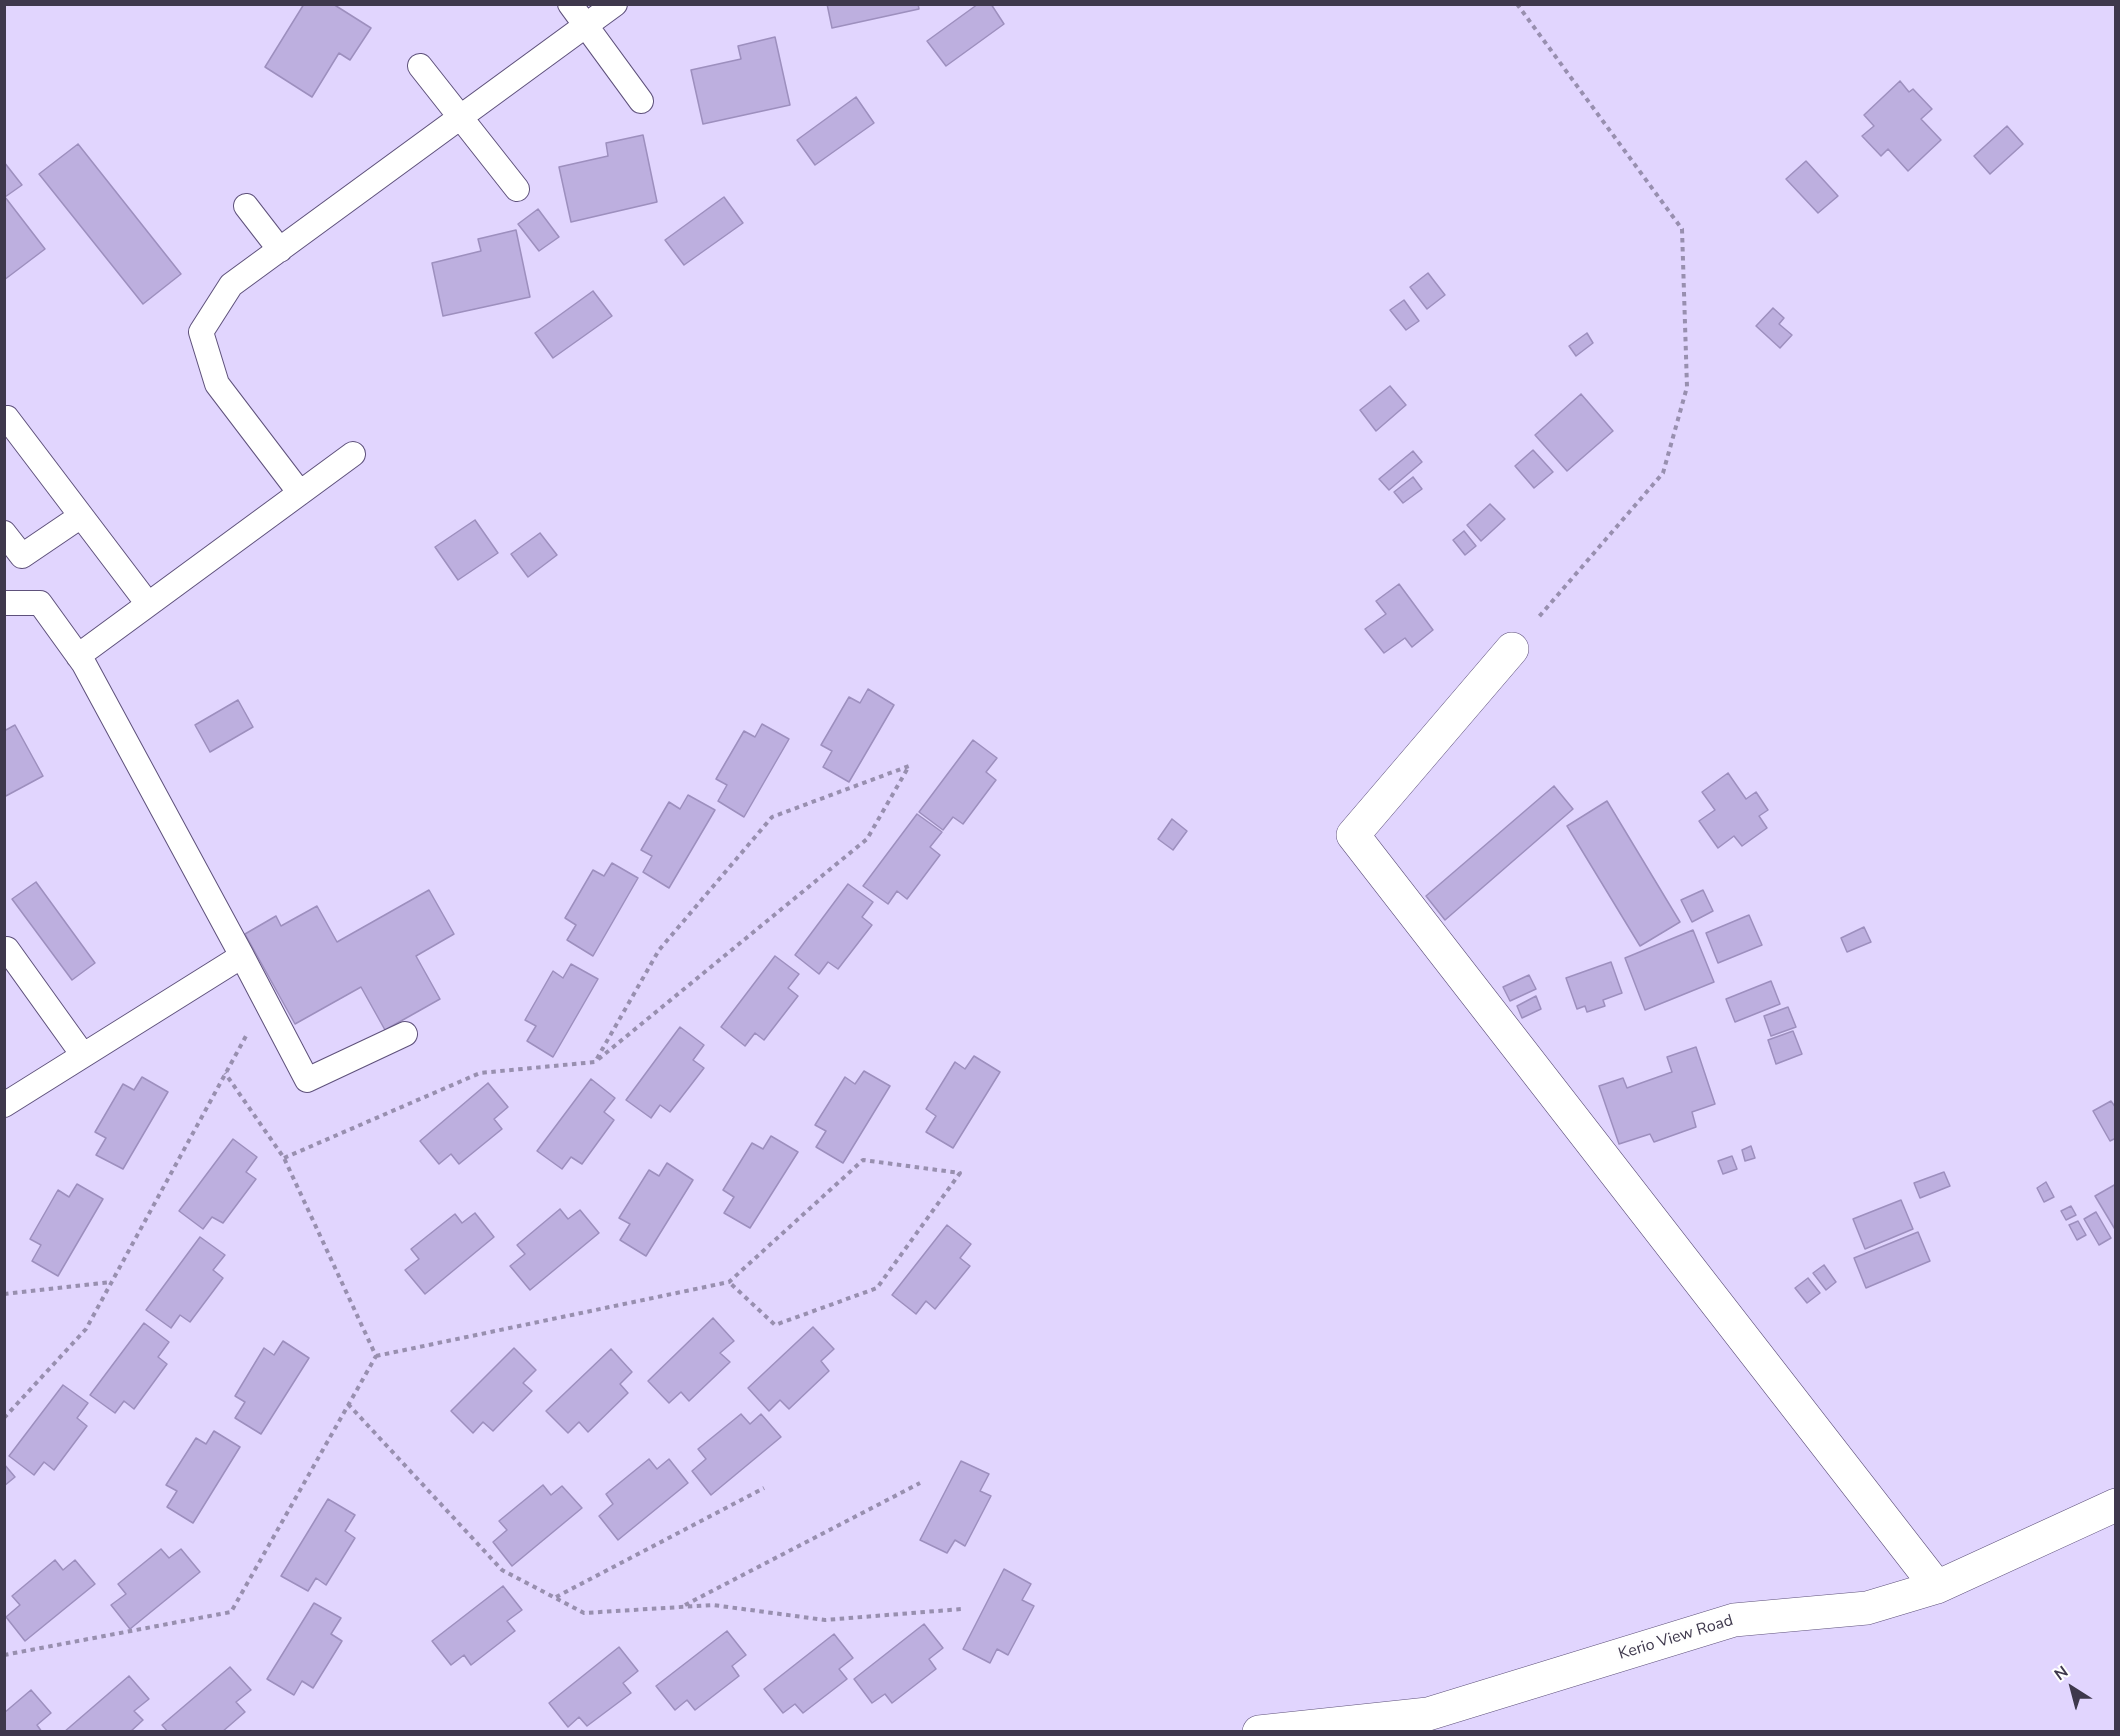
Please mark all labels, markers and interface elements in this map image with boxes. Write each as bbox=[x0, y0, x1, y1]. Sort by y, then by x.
street label: Kerio View Road bbox=[1616, 1611, 1736, 1665]
north arrow bbox=[2042, 1658, 2102, 1718]
text: N bbox=[2050, 1661, 2073, 1686]

